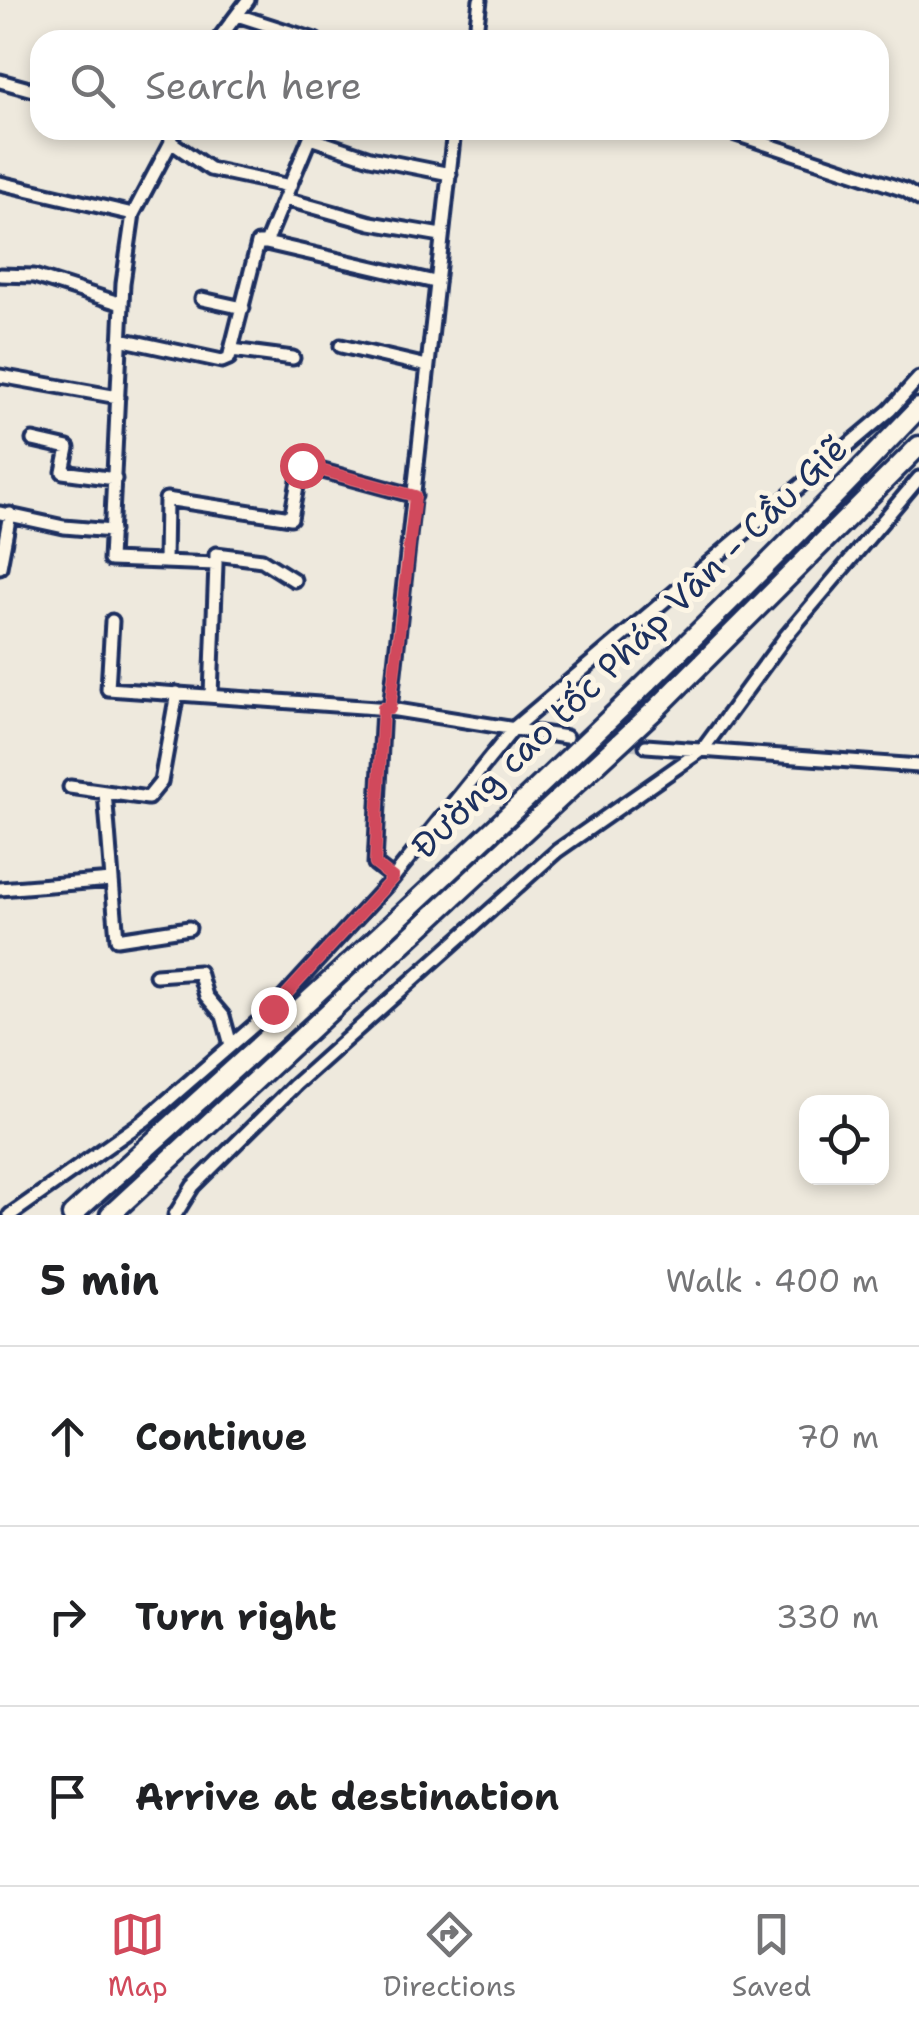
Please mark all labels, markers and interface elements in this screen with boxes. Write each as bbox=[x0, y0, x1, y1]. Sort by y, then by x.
search box bbox=[30, 30, 889, 140]
icon: search bbox=[65, 58, 120, 113]
text: Search here bbox=[145, 60, 362, 111]
street label: Đường cao tốc Pháp Vân - Cầu Giẽ bbox=[401, 425, 857, 869]
route start bbox=[280, 443, 326, 489]
route end bbox=[251, 987, 297, 1033]
map controls bbox=[799, 1095, 889, 1185]
button: locate bbox=[799, 1095, 889, 1185]
text: 5 min bbox=[40, 1252, 159, 1308]
text: Walk · 400 m bbox=[666, 1259, 879, 1302]
icon: ahead bbox=[40, 1409, 95, 1464]
text: Continue bbox=[135, 1411, 307, 1462]
text: 70 m bbox=[796, 1415, 879, 1458]
icon: right bbox=[40, 1589, 95, 1644]
text: Turn right bbox=[135, 1591, 337, 1642]
text: 330 m bbox=[776, 1595, 879, 1638]
icon: arrive bbox=[40, 1769, 95, 1824]
text: Arrive at destination bbox=[135, 1771, 559, 1822]
tab: Map bbox=[108, 1907, 168, 2005]
tab: Directions bbox=[383, 1907, 516, 2005]
tab: Saved bbox=[732, 1907, 811, 2005]

